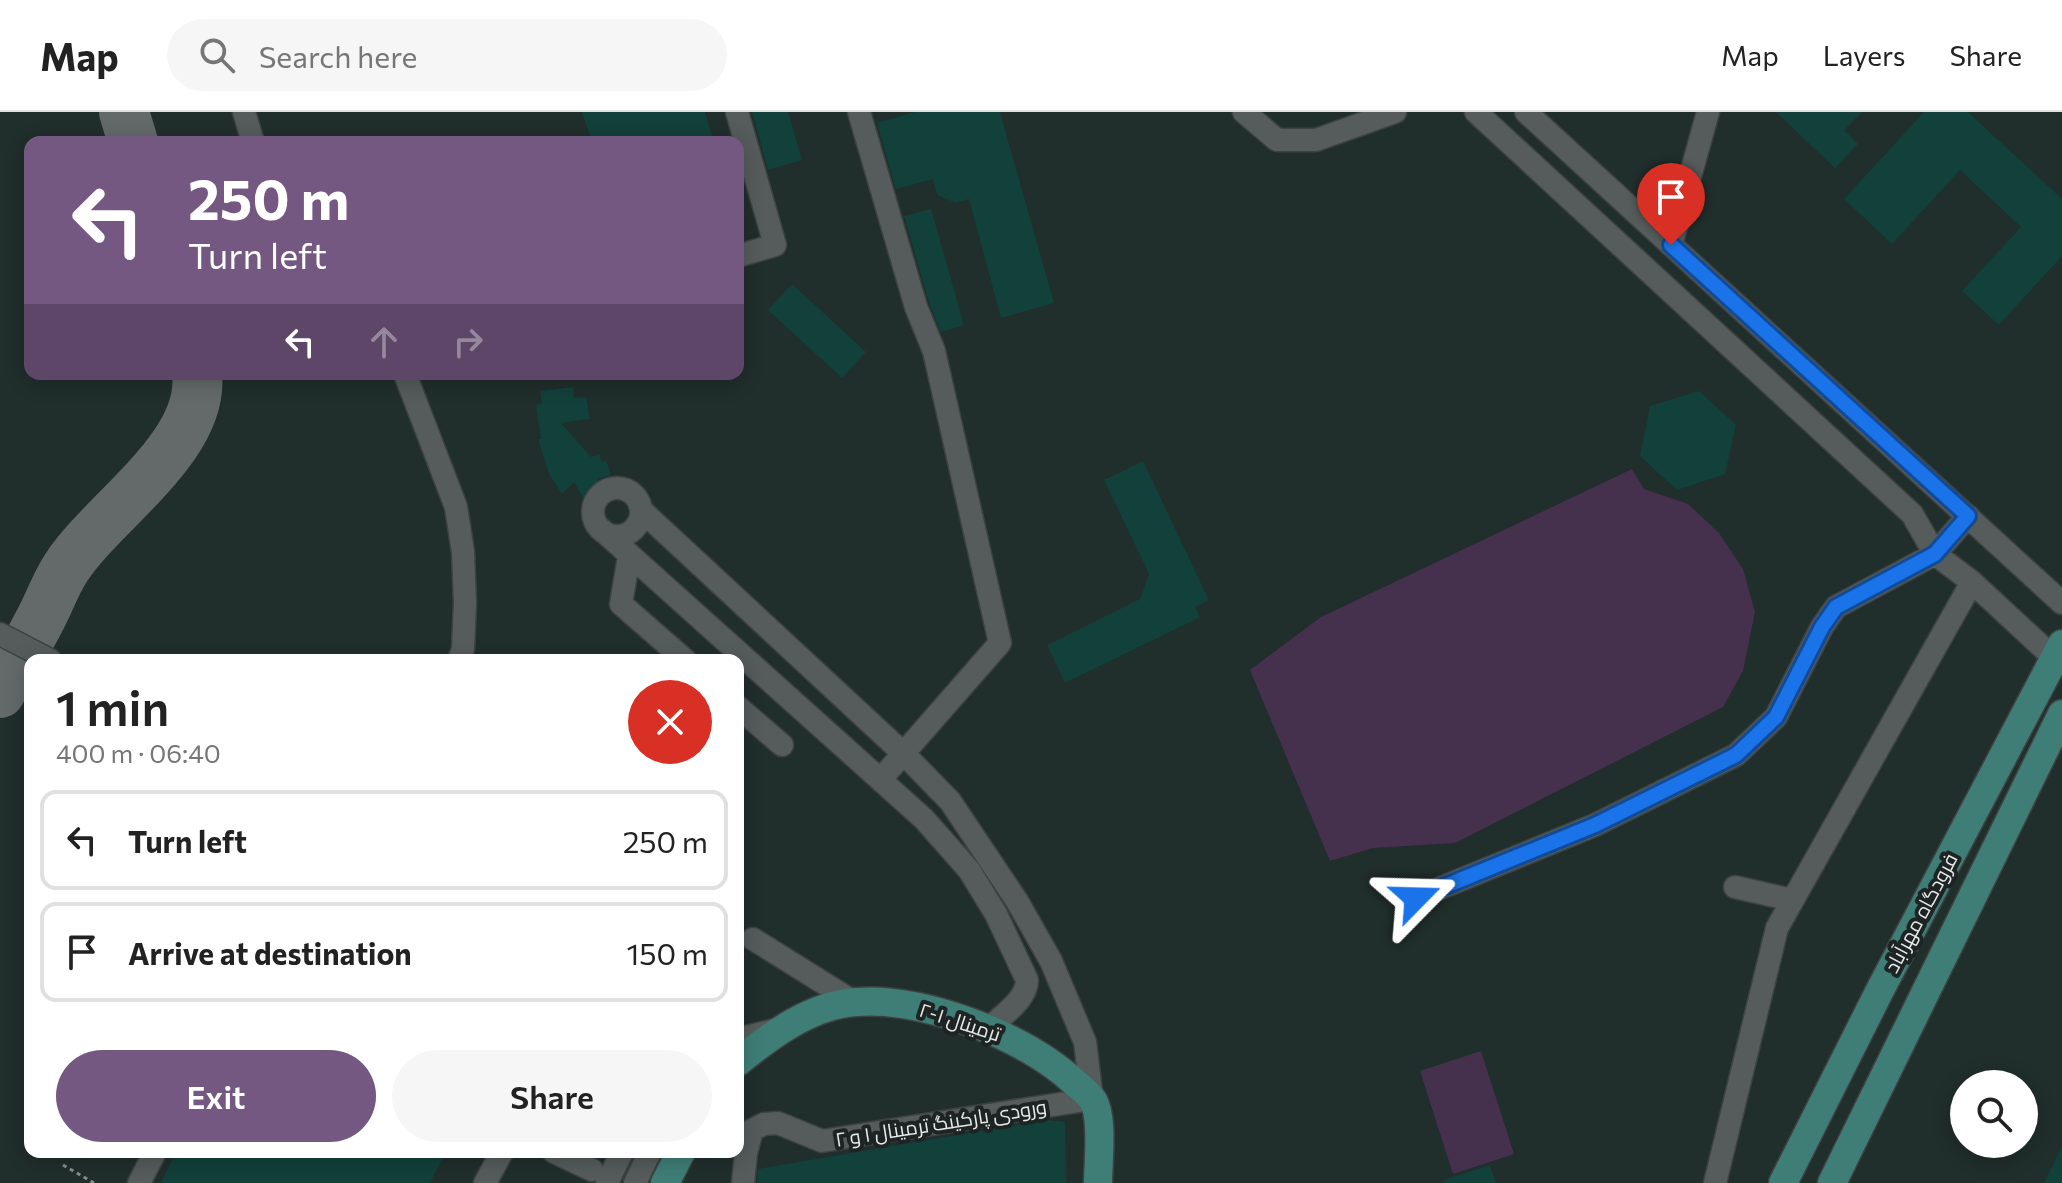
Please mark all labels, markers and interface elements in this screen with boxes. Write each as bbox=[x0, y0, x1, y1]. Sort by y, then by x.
search box bbox=[167, 19, 727, 91]
text: Map bbox=[40, 32, 119, 79]
icon: search bbox=[195, 33, 239, 77]
text: Search here bbox=[259, 37, 417, 74]
text: Map bbox=[1721, 38, 1779, 72]
text: Layers bbox=[1823, 38, 1905, 72]
text: Share bbox=[1949, 38, 2022, 72]
text: 250 m bbox=[188, 163, 349, 232]
pin bbox=[1637, 163, 1705, 245]
icon: left bbox=[56, 168, 160, 272]
icon: arrive bbox=[1649, 175, 1693, 219]
text: Turn left bbox=[188, 232, 327, 276]
icon: left bbox=[278, 320, 322, 364]
icon: ahead bbox=[362, 320, 406, 364]
icon: right bbox=[446, 320, 490, 364]
text: 1 min bbox=[56, 677, 169, 736]
button: close bbox=[628, 680, 712, 764]
text: 400 m · 06:40 bbox=[56, 737, 221, 768]
icon: left bbox=[60, 818, 104, 862]
text: Turn left bbox=[128, 822, 247, 859]
text: 250 m bbox=[623, 822, 708, 859]
street label: فرودگاه مهرآباد bbox=[1879, 849, 1963, 977]
position arrow bbox=[1374, 856, 1458, 940]
icon: arrive bbox=[60, 930, 104, 974]
text: Arrive at destination bbox=[128, 934, 412, 971]
text: 150 m bbox=[626, 934, 708, 971]
street label: ترمینال ۱-۲ bbox=[916, 997, 1005, 1048]
button: Exit bbox=[56, 1050, 376, 1142]
button: Share bbox=[392, 1050, 712, 1142]
map controls bbox=[1950, 1070, 2038, 1158]
button: search bbox=[1950, 1070, 2038, 1158]
street label: ورودی پارکینگ ترمینال ۱ و ۲ bbox=[833, 1093, 1049, 1153]

